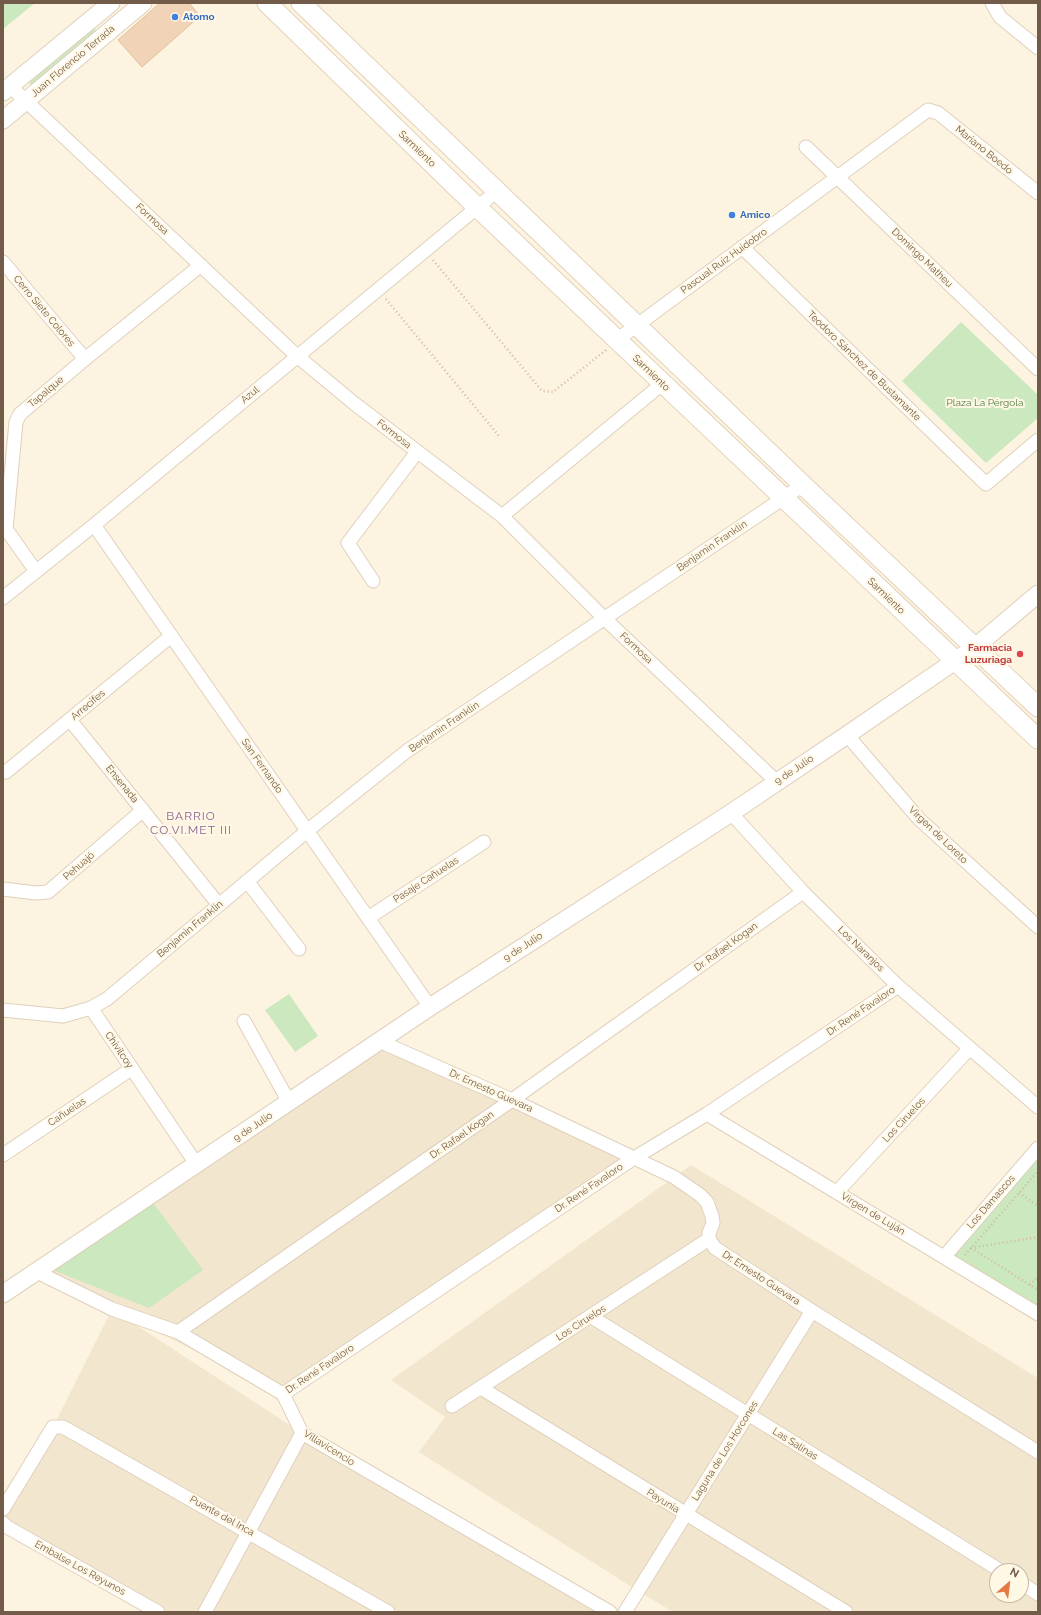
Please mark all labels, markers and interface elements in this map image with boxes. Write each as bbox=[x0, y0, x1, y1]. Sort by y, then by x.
place label: Atomo bbox=[183, 11, 215, 23]
marker: Atomo bbox=[170, 12, 180, 22]
street label: Juan Florencio Terrada bbox=[29, 23, 117, 99]
street label: Mariano Boedo bbox=[953, 123, 1015, 177]
street label: Sarmiento bbox=[396, 128, 438, 170]
street label: Formosa bbox=[133, 201, 171, 237]
place label: Amico bbox=[740, 209, 770, 221]
marker: Amico bbox=[727, 210, 737, 220]
street label: Pascual Ruiz Huidobro bbox=[678, 226, 770, 296]
street label: Domingo Matheu bbox=[889, 226, 955, 290]
street label: Cerro Siete Colores bbox=[11, 273, 77, 349]
street label: Teodoro Sánchez de Bustamante bbox=[805, 308, 923, 424]
street label: Sarmiento bbox=[630, 352, 672, 394]
street label: Tapalque bbox=[26, 374, 66, 410]
street label: Azul bbox=[238, 384, 262, 406]
park label: Plaza La Pérgola bbox=[947, 397, 1023, 409]
street label: Formosa bbox=[374, 417, 414, 451]
street label: Benjamin Franklin bbox=[675, 518, 749, 574]
street label: Sarmiento bbox=[865, 575, 907, 617]
street label: Formosa bbox=[617, 630, 655, 666]
place label: Farmacia Luzuriaga bbox=[965, 642, 1012, 666]
marker: Farmacia Luzuriaga bbox=[1015, 649, 1025, 659]
street label: Arrecifes bbox=[68, 687, 108, 723]
street label: Benjamin Franklin bbox=[407, 699, 481, 755]
street label: San Fernando bbox=[239, 736, 285, 796]
street label: 9 de Julio bbox=[772, 753, 816, 787]
street label: Ensenada bbox=[103, 763, 141, 805]
street label: Virgen de Loreto bbox=[906, 804, 970, 866]
district label: BARRIO CO.VI.MET III bbox=[150, 809, 232, 837]
street label: Pehuajó bbox=[61, 849, 97, 883]
street label: Pasaje Cañuelas bbox=[391, 854, 461, 906]
street label: Benjamin Franklin bbox=[155, 898, 225, 960]
street label: Dr. Rafael Kogan bbox=[692, 920, 760, 974]
street label: Los Naranjos bbox=[835, 924, 887, 974]
street label: 9 de Julio bbox=[501, 930, 545, 964]
street label: Dr. René Favaloro bbox=[825, 984, 897, 1038]
street label: Chivilcoy bbox=[102, 1029, 136, 1071]
street label: Dr. Ernesto Guevara bbox=[447, 1067, 535, 1115]
street label: Cañuelas bbox=[46, 1095, 88, 1129]
street label: Los Ciruelos bbox=[880, 1095, 928, 1145]
street label: Dr. Rafael Kogan bbox=[428, 1108, 496, 1162]
street label: 9 de Julio bbox=[231, 1110, 275, 1144]
street label: Dr. René Favaloro bbox=[553, 1161, 625, 1215]
street label: Los Damascos bbox=[964, 1173, 1018, 1231]
street label: Virgen de Luján bbox=[839, 1190, 907, 1238]
street label: Dr. Ernesto Guevara bbox=[720, 1248, 802, 1308]
street label: Los Ciruelos bbox=[554, 1302, 608, 1344]
street label: Dr. René Favaloro bbox=[284, 1342, 356, 1396]
street label: Laguna de Los Horcones bbox=[689, 1399, 761, 1503]
street label: Las Salinas bbox=[770, 1425, 820, 1463]
street label: Villavicencio bbox=[301, 1428, 357, 1468]
street label: Payunia bbox=[644, 1486, 682, 1516]
street label: Puente del Inca bbox=[188, 1493, 256, 1539]
street label: Embalse Los Reyunos bbox=[33, 1538, 127, 1598]
north arrow bbox=[989, 1563, 1029, 1603]
text: N bbox=[1008, 1565, 1021, 1581]

